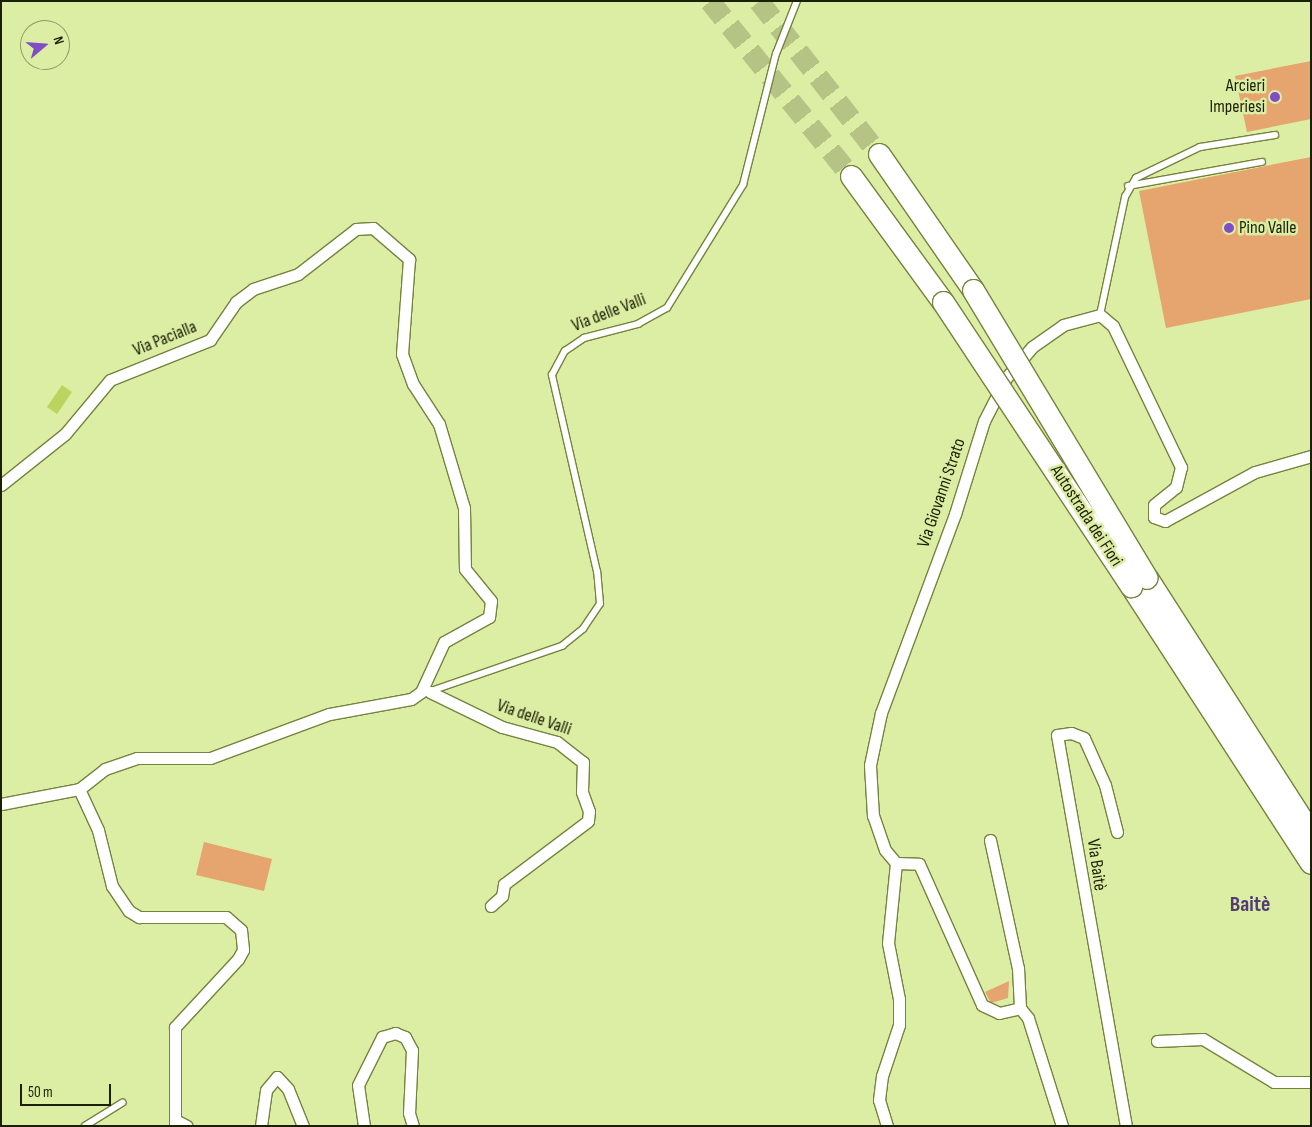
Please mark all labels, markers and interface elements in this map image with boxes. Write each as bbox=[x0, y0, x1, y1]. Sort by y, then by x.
north arrow bbox=[20, 20, 70, 70]
text: N bbox=[50, 34, 68, 47]
place label: Arcieri Imperiesi bbox=[1210, 76, 1265, 118]
marker: Arcieri Imperiesi bbox=[1269, 91, 1281, 103]
place label: Pino Valle bbox=[1239, 217, 1296, 239]
marker: Pino Valle bbox=[1223, 222, 1235, 234]
street label: Via delle Valli bbox=[569, 289, 649, 337]
street label: Via Pacialla bbox=[130, 317, 200, 361]
street label: Via Giovanni Strato bbox=[913, 436, 971, 550]
street label: Autostrada dei Fiori bbox=[1045, 461, 1127, 571]
street label: Via delle Valli bbox=[494, 695, 574, 741]
street label: Via Baitè bbox=[1082, 838, 1110, 892]
district label: Baitè bbox=[1230, 892, 1270, 918]
scale bar bbox=[22, 1074, 114, 1106]
text: 50 m bbox=[28, 1083, 53, 1102]

